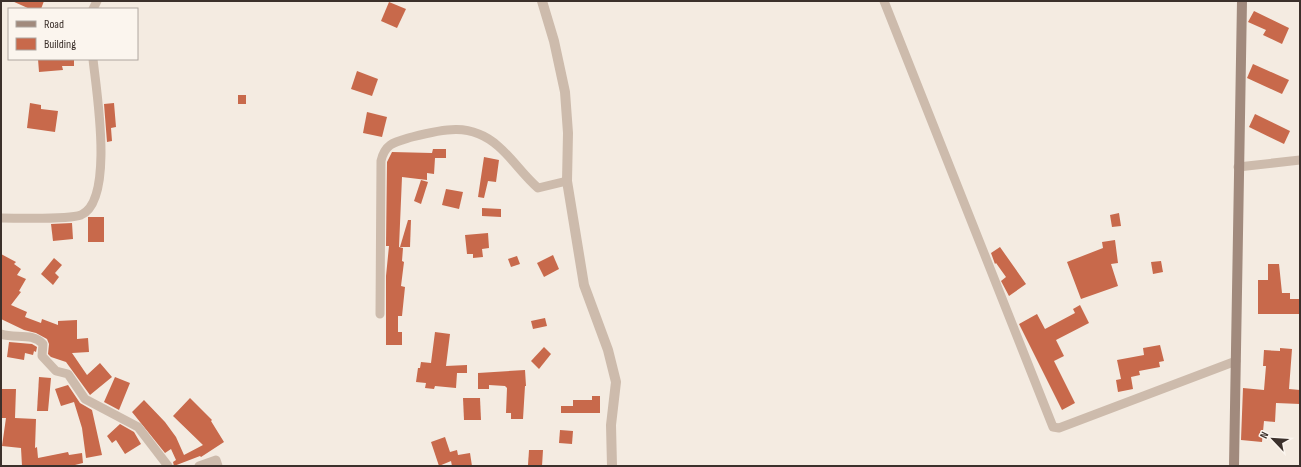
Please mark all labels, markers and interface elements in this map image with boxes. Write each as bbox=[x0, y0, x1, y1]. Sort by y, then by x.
legend bbox=[8, 8, 138, 60]
text: Road bbox=[44, 17, 64, 32]
text: Building bbox=[44, 37, 76, 52]
north arrow bbox=[1253, 419, 1293, 459]
text: N bbox=[1257, 429, 1272, 440]

